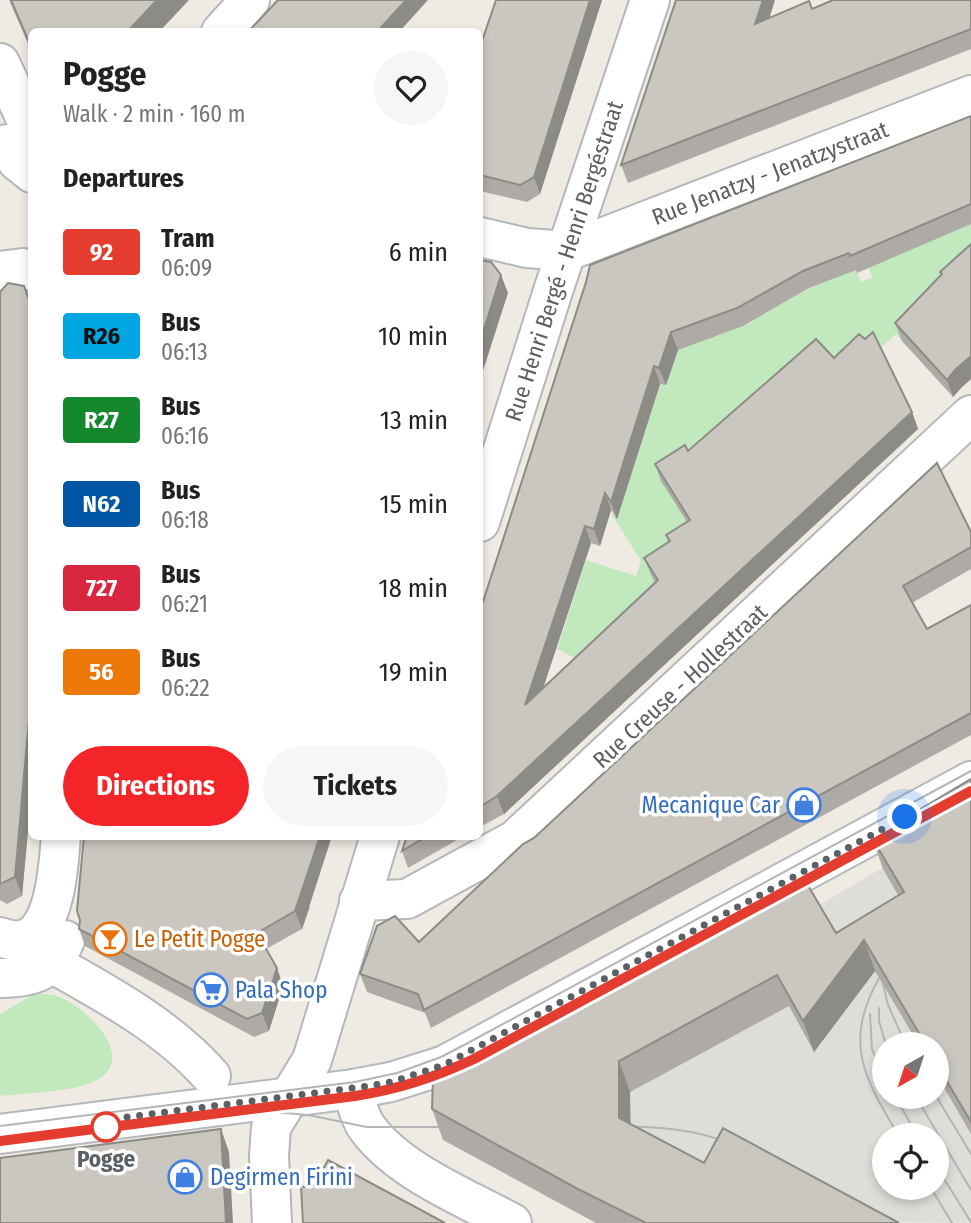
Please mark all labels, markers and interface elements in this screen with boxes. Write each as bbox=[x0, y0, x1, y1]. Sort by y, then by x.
button: heart bbox=[374, 51, 448, 125]
text: Pogge bbox=[63, 54, 146, 94]
street label: Rue Henri Bergé - Henri Bergéstraat bbox=[499, 97, 629, 425]
text: Walk · 2 min · 160 m bbox=[63, 100, 245, 128]
street label: Rue Jenatzy - Jenatzystraat bbox=[648, 115, 893, 231]
text: Departures bbox=[63, 163, 184, 194]
text: Tram bbox=[161, 223, 214, 254]
text: 6 min bbox=[389, 237, 448, 268]
text: 92 bbox=[90, 238, 113, 266]
text: 06:09 bbox=[161, 254, 212, 282]
text: Bus bbox=[161, 307, 200, 338]
text: 10 min bbox=[378, 321, 448, 352]
text: R26 bbox=[83, 322, 120, 350]
text: 06:13 bbox=[161, 338, 208, 366]
text: Bus bbox=[161, 391, 200, 422]
text: 13 min bbox=[380, 405, 448, 436]
text: R27 bbox=[84, 406, 119, 434]
text: 06:16 bbox=[161, 422, 209, 450]
text: Bus bbox=[161, 475, 200, 506]
text: 15 min bbox=[380, 489, 448, 520]
text: N62 bbox=[83, 490, 120, 518]
text: 06:18 bbox=[161, 506, 209, 534]
text: Bus bbox=[161, 559, 200, 590]
text: 18 min bbox=[379, 573, 448, 604]
text: 727 bbox=[86, 574, 117, 602]
text: 06:21 bbox=[161, 590, 208, 618]
street label: Rue Creuse - Hollestraat bbox=[587, 598, 773, 774]
text: Bus bbox=[161, 643, 200, 674]
text: 19 min bbox=[379, 657, 448, 688]
text: 56 bbox=[89, 658, 114, 686]
text: 06:22 bbox=[161, 674, 210, 702]
button: Directions bbox=[63, 746, 249, 826]
button: Tickets bbox=[263, 746, 448, 826]
shop icon: Mecanique Car bbox=[785, 786, 823, 824]
place label: Mecanique Car bbox=[642, 791, 780, 819]
your location bbox=[887, 799, 922, 834]
bar icon: Le Petit Pogge bbox=[91, 920, 129, 958]
place label: Le Petit Pogge bbox=[134, 925, 265, 953]
supermarket icon: Pala Shop bbox=[192, 971, 230, 1009]
place label: Pala Shop bbox=[235, 976, 327, 1004]
north arrow bbox=[872, 1032, 948, 1110]
map controls bbox=[872, 1032, 949, 1200]
marker: Pogge bbox=[91, 1112, 121, 1142]
button: locate bbox=[872, 1123, 949, 1200]
place label: Pogge bbox=[77, 1145, 135, 1173]
shop icon: Degirmen Firini bbox=[166, 1158, 204, 1196]
place label: Degirmen Firini bbox=[210, 1163, 353, 1191]

